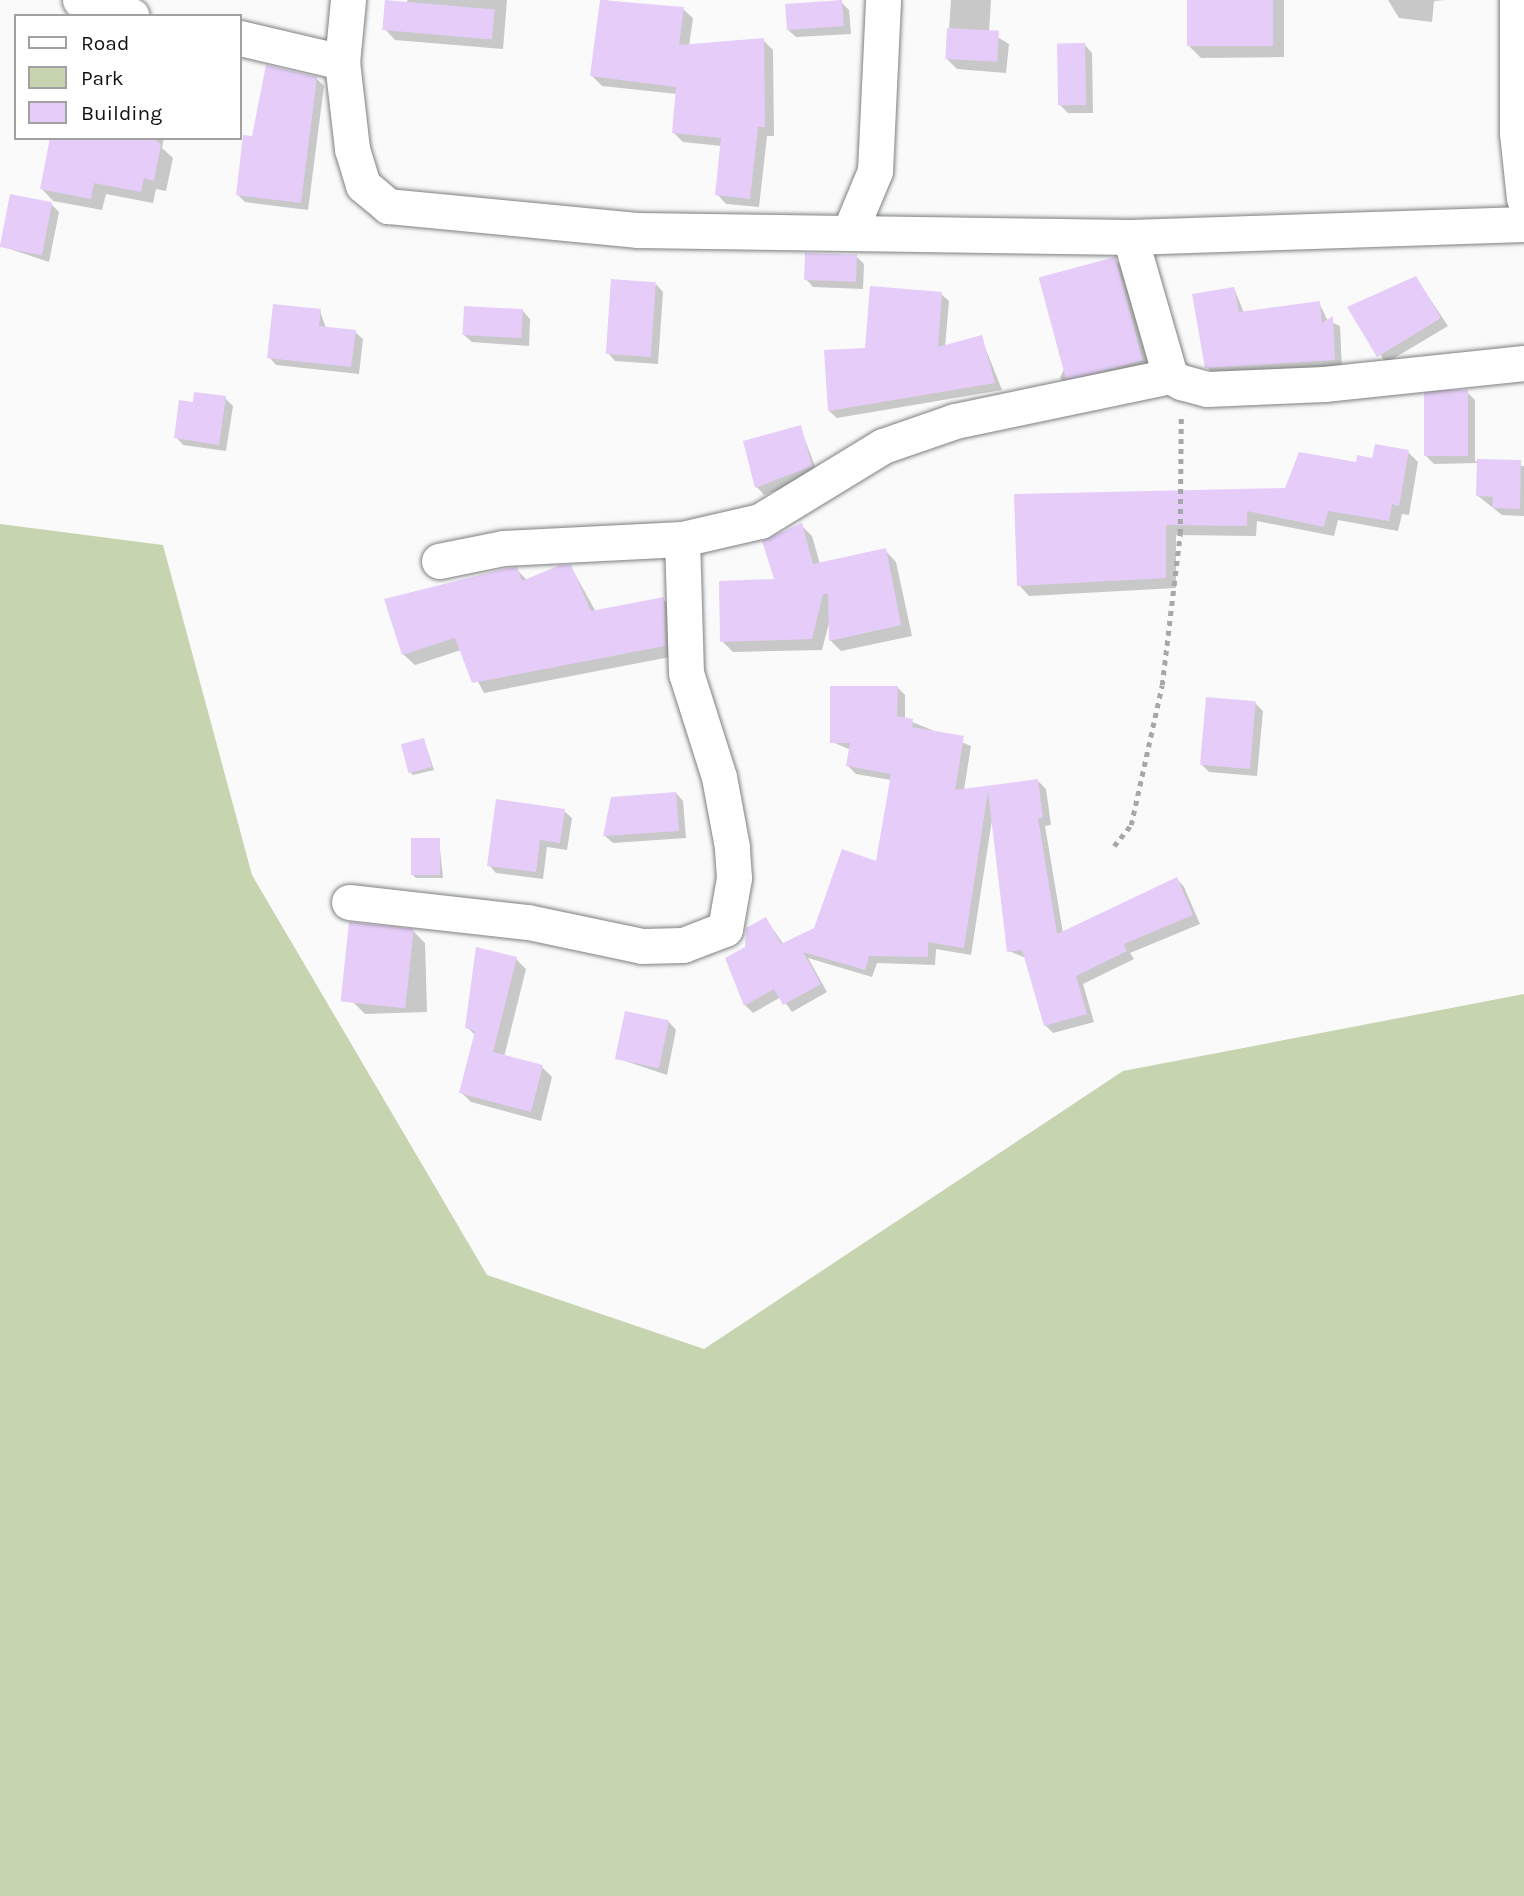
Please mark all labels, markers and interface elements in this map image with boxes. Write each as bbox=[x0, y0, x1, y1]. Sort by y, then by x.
legend bbox=[14, 14, 242, 140]
text: Road bbox=[81, 31, 129, 55]
text: Park bbox=[81, 66, 124, 90]
text: Building bbox=[81, 101, 162, 125]

